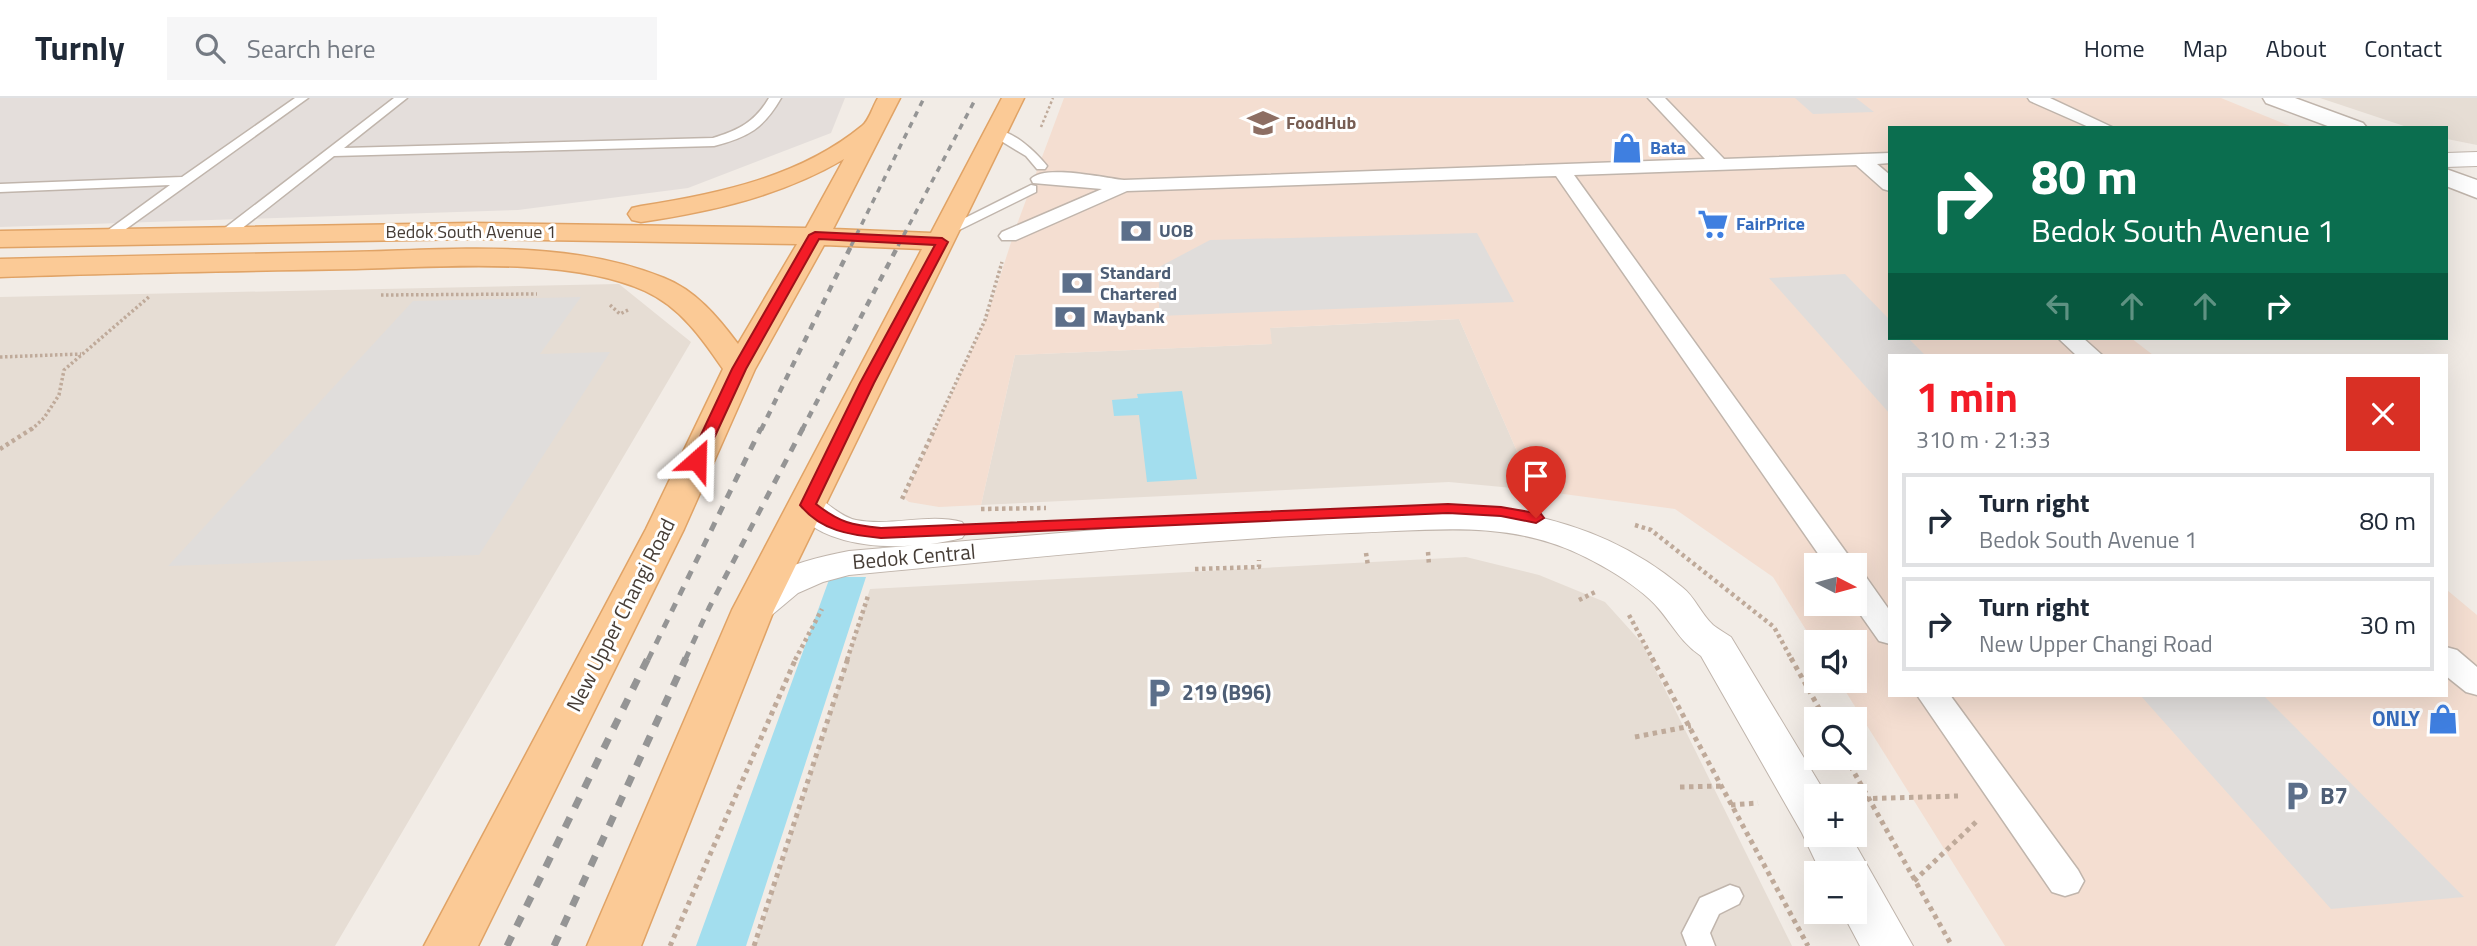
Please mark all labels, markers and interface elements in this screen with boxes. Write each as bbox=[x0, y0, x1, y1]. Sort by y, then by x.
search box bbox=[167, 17, 657, 80]
text: Turnly bbox=[35, 23, 125, 73]
icon: search bbox=[191, 29, 229, 67]
text: Search here bbox=[247, 29, 376, 68]
text: Home bbox=[2084, 30, 2145, 66]
text: Map bbox=[2183, 30, 2228, 66]
text: About bbox=[2266, 30, 2326, 66]
text: Contact bbox=[2364, 30, 2442, 66]
school or university icon: FoodHub bbox=[1246, 106, 1280, 140]
place label: FoodHub bbox=[1286, 109, 1356, 136]
shop icon: Bata bbox=[1610, 131, 1644, 165]
place label: Bata bbox=[1650, 134, 1686, 161]
text: 80 m bbox=[2031, 138, 2138, 213]
icon: right bbox=[1916, 154, 2007, 245]
text: Bedok South Avenue 1 bbox=[2031, 206, 2335, 254]
supermarket icon: FairPrice bbox=[1696, 207, 1730, 241]
place label: FairPrice bbox=[1736, 210, 1805, 237]
bank icon: UOB bbox=[1119, 214, 1153, 248]
place label: UOB bbox=[1159, 217, 1194, 244]
street label: Bedok South Avenue 1 bbox=[386, 218, 556, 245]
place label: Standard Chartered bbox=[1100, 259, 1177, 307]
bank icon: Standard Chartered bbox=[1060, 266, 1094, 300]
icon: left bbox=[2040, 287, 2078, 325]
icon: ahead bbox=[2113, 287, 2151, 325]
icon: ahead bbox=[2186, 287, 2224, 325]
icon: right bbox=[2259, 287, 2297, 325]
bank icon: Maybank bbox=[1053, 300, 1087, 334]
place label: Maybank bbox=[1093, 303, 1165, 330]
text: 1 min bbox=[1916, 364, 2018, 428]
button: close bbox=[2346, 377, 2420, 451]
text: 310 m · 21:33 bbox=[1916, 422, 2051, 457]
position arrow bbox=[660, 423, 734, 497]
pin bbox=[1506, 446, 1566, 518]
icon: arrive bbox=[1517, 457, 1555, 495]
text: Turn right bbox=[1979, 483, 2090, 522]
icon: right bbox=[1920, 501, 1958, 539]
text: 80 m bbox=[2359, 501, 2416, 540]
street label: New Upper Changi Road bbox=[557, 512, 683, 717]
text: Bedok South Avenue 1 bbox=[1979, 522, 2197, 557]
street label: Bedok Central bbox=[851, 535, 977, 577]
north arrow bbox=[1804, 553, 1867, 616]
map controls bbox=[1804, 553, 1867, 924]
text: Turn right bbox=[1979, 587, 2090, 626]
icon: right bbox=[1920, 605, 1958, 643]
text: 30 m bbox=[2359, 605, 2416, 644]
text: New Upper Changi Road bbox=[1979, 626, 2213, 661]
button: sound bbox=[1804, 630, 1867, 693]
parking icon: 219 (B96) bbox=[1142, 676, 1176, 710]
place label: 219 (B96) bbox=[1182, 676, 1271, 708]
place label: ONLY bbox=[2372, 702, 2420, 734]
shop icon: ONLY bbox=[2426, 702, 2460, 736]
button: search bbox=[1804, 707, 1867, 770]
place label: B7 bbox=[2320, 777, 2348, 813]
parking icon: B7 bbox=[2280, 779, 2314, 813]
button: + bbox=[1804, 784, 1867, 847]
button: − bbox=[1804, 861, 1867, 924]

